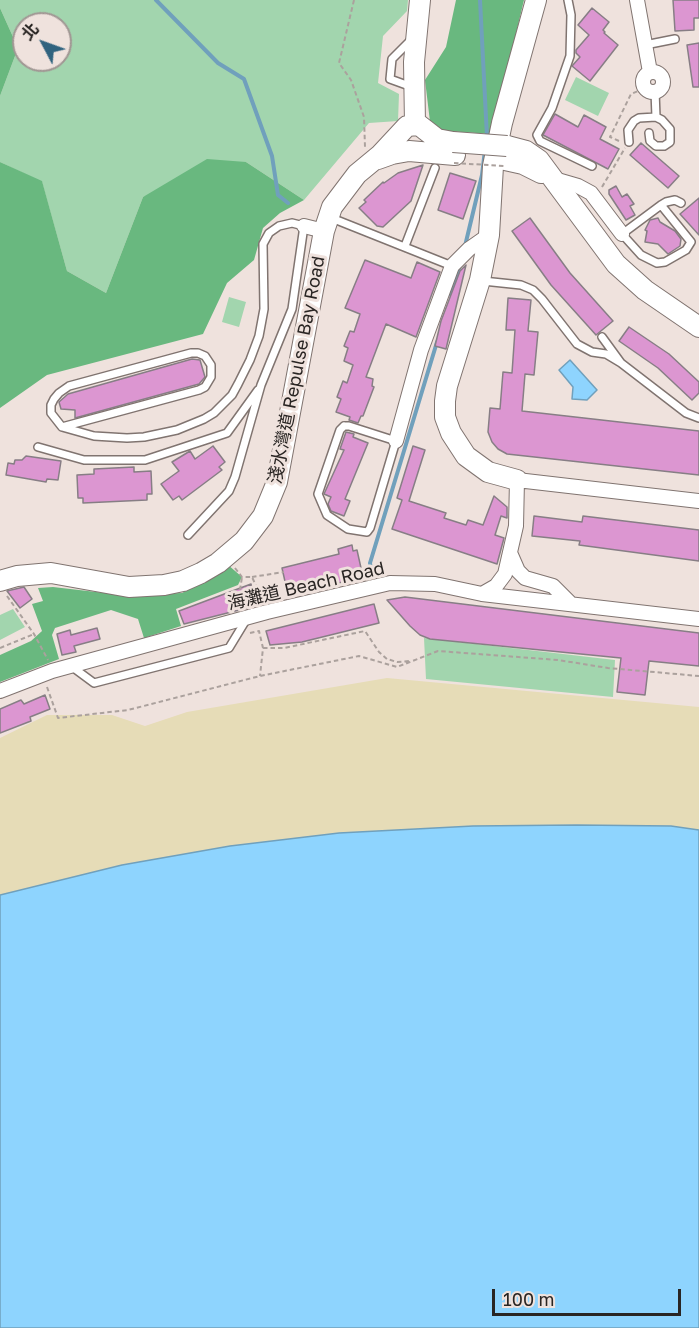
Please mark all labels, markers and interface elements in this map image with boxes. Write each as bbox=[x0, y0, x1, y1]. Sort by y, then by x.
north arrow bbox=[12, 12, 72, 72]
text: 北 bbox=[17, 19, 43, 44]
street label: 淺水灣道 Repulse Bay Road bbox=[264, 254, 330, 486]
street label: 海灘道 Beach Road bbox=[225, 557, 387, 615]
scale bar bbox=[495, 1277, 684, 1315]
text: 100 m bbox=[503, 1288, 554, 1310]

